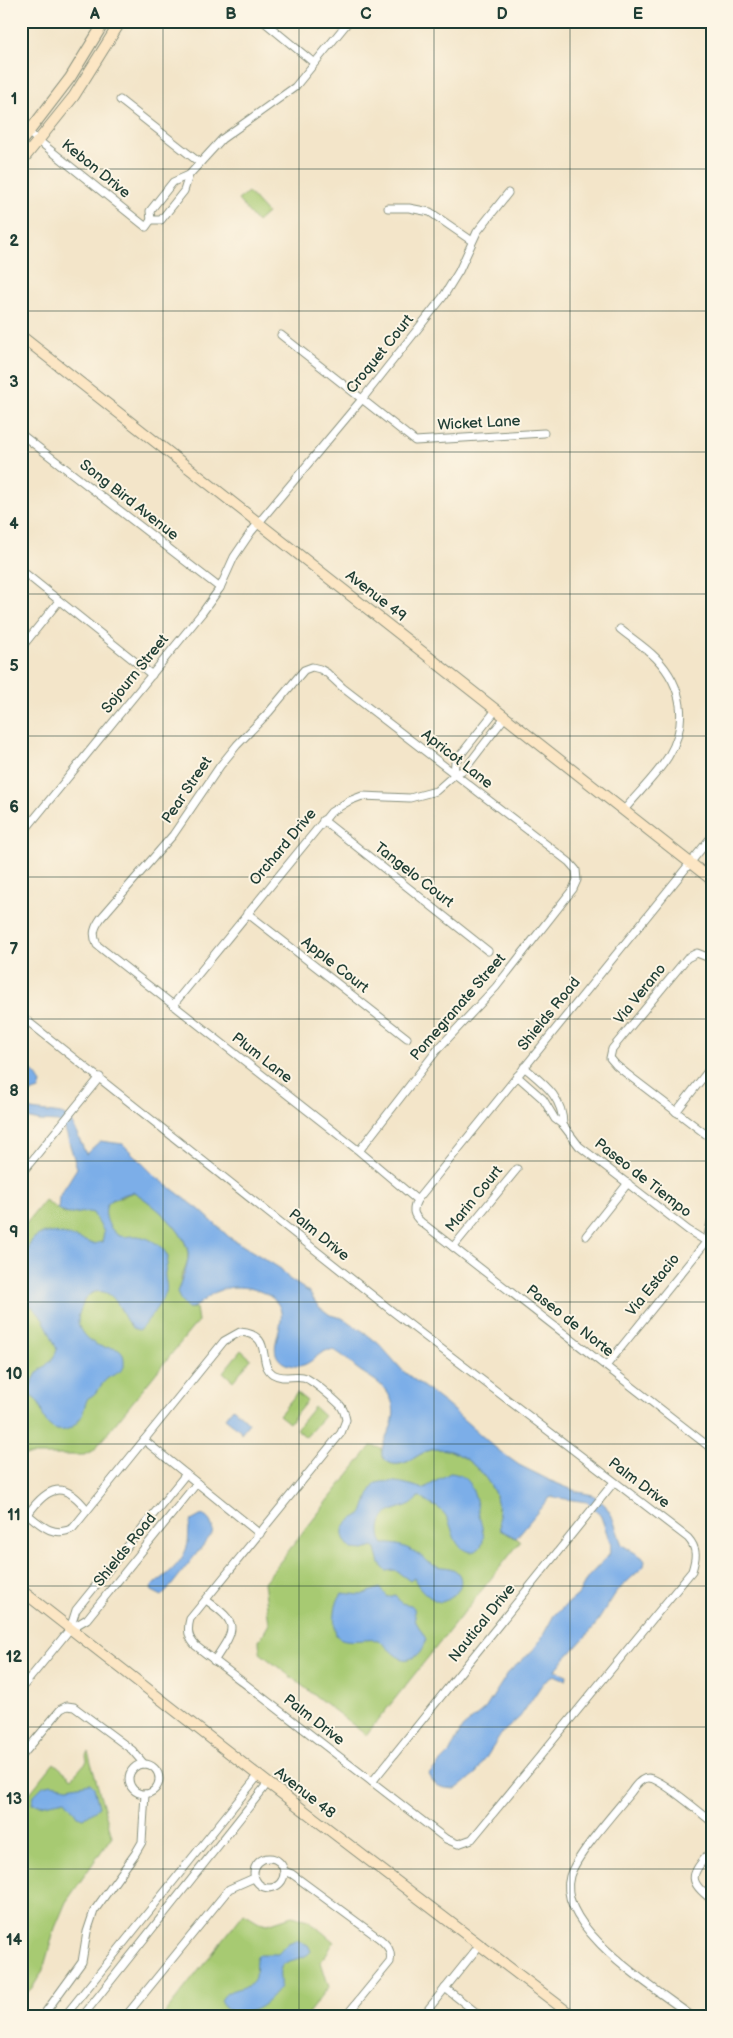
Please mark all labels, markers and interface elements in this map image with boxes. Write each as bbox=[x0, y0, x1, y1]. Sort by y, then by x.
text: A bbox=[89, 5, 100, 24]
text: B bbox=[225, 5, 237, 24]
text: C bbox=[360, 5, 372, 24]
text: D bbox=[496, 5, 508, 24]
text: E bbox=[633, 5, 643, 24]
text: 1 bbox=[11, 90, 17, 109]
street label: Kebon Drive bbox=[58, 135, 134, 203]
text: 2 bbox=[9, 232, 19, 251]
street label: Croquet Court bbox=[342, 310, 418, 397]
text: 3 bbox=[9, 373, 19, 392]
street label: Wicket Lane bbox=[437, 411, 521, 435]
street label: Song Bird Avenue bbox=[76, 455, 182, 545]
text: 4 bbox=[9, 515, 19, 534]
street label: Avenue 49 bbox=[342, 566, 410, 626]
street label: Sojourn Street bbox=[97, 630, 173, 717]
text: 5 bbox=[9, 657, 19, 676]
street label: Apricot Lane bbox=[417, 725, 497, 793]
street label: Pear Street bbox=[158, 753, 217, 827]
text: 6 bbox=[9, 798, 19, 817]
street label: Orchard Drive bbox=[245, 805, 321, 889]
street label: Tangelo Court bbox=[371, 838, 458, 912]
street label: Apple Court bbox=[298, 933, 373, 997]
text: 7 bbox=[10, 940, 19, 959]
street label: Pomegranate Street bbox=[406, 949, 510, 1064]
street label: Via Verano bbox=[610, 960, 670, 1028]
street label: Shields Road bbox=[513, 973, 585, 1055]
street label: Plum Lane bbox=[228, 1028, 296, 1088]
text: 8 bbox=[9, 1082, 19, 1101]
street label: Paseo de Tiempo bbox=[591, 1134, 695, 1222]
street label: Marin Court bbox=[441, 1161, 507, 1236]
street label: Palm Drive bbox=[285, 1205, 353, 1265]
text: 9 bbox=[9, 1223, 19, 1242]
street label: Via Estacio bbox=[622, 1250, 684, 1320]
street label: Paseo de Norte bbox=[522, 1281, 618, 1361]
text: 10 bbox=[6, 1365, 22, 1384]
street label: Palm Drive bbox=[604, 1454, 674, 1512]
text: 11 bbox=[7, 1506, 21, 1525]
street label: Shields Road bbox=[89, 1509, 161, 1591]
street label: Nautical Drive bbox=[445, 1580, 519, 1666]
text: 12 bbox=[6, 1648, 23, 1667]
street label: Palm Drive bbox=[280, 1690, 348, 1750]
street label: Avenue 48 bbox=[271, 1763, 340, 1823]
text: 13 bbox=[6, 1790, 22, 1809]
text: 14 bbox=[6, 1931, 23, 1950]

